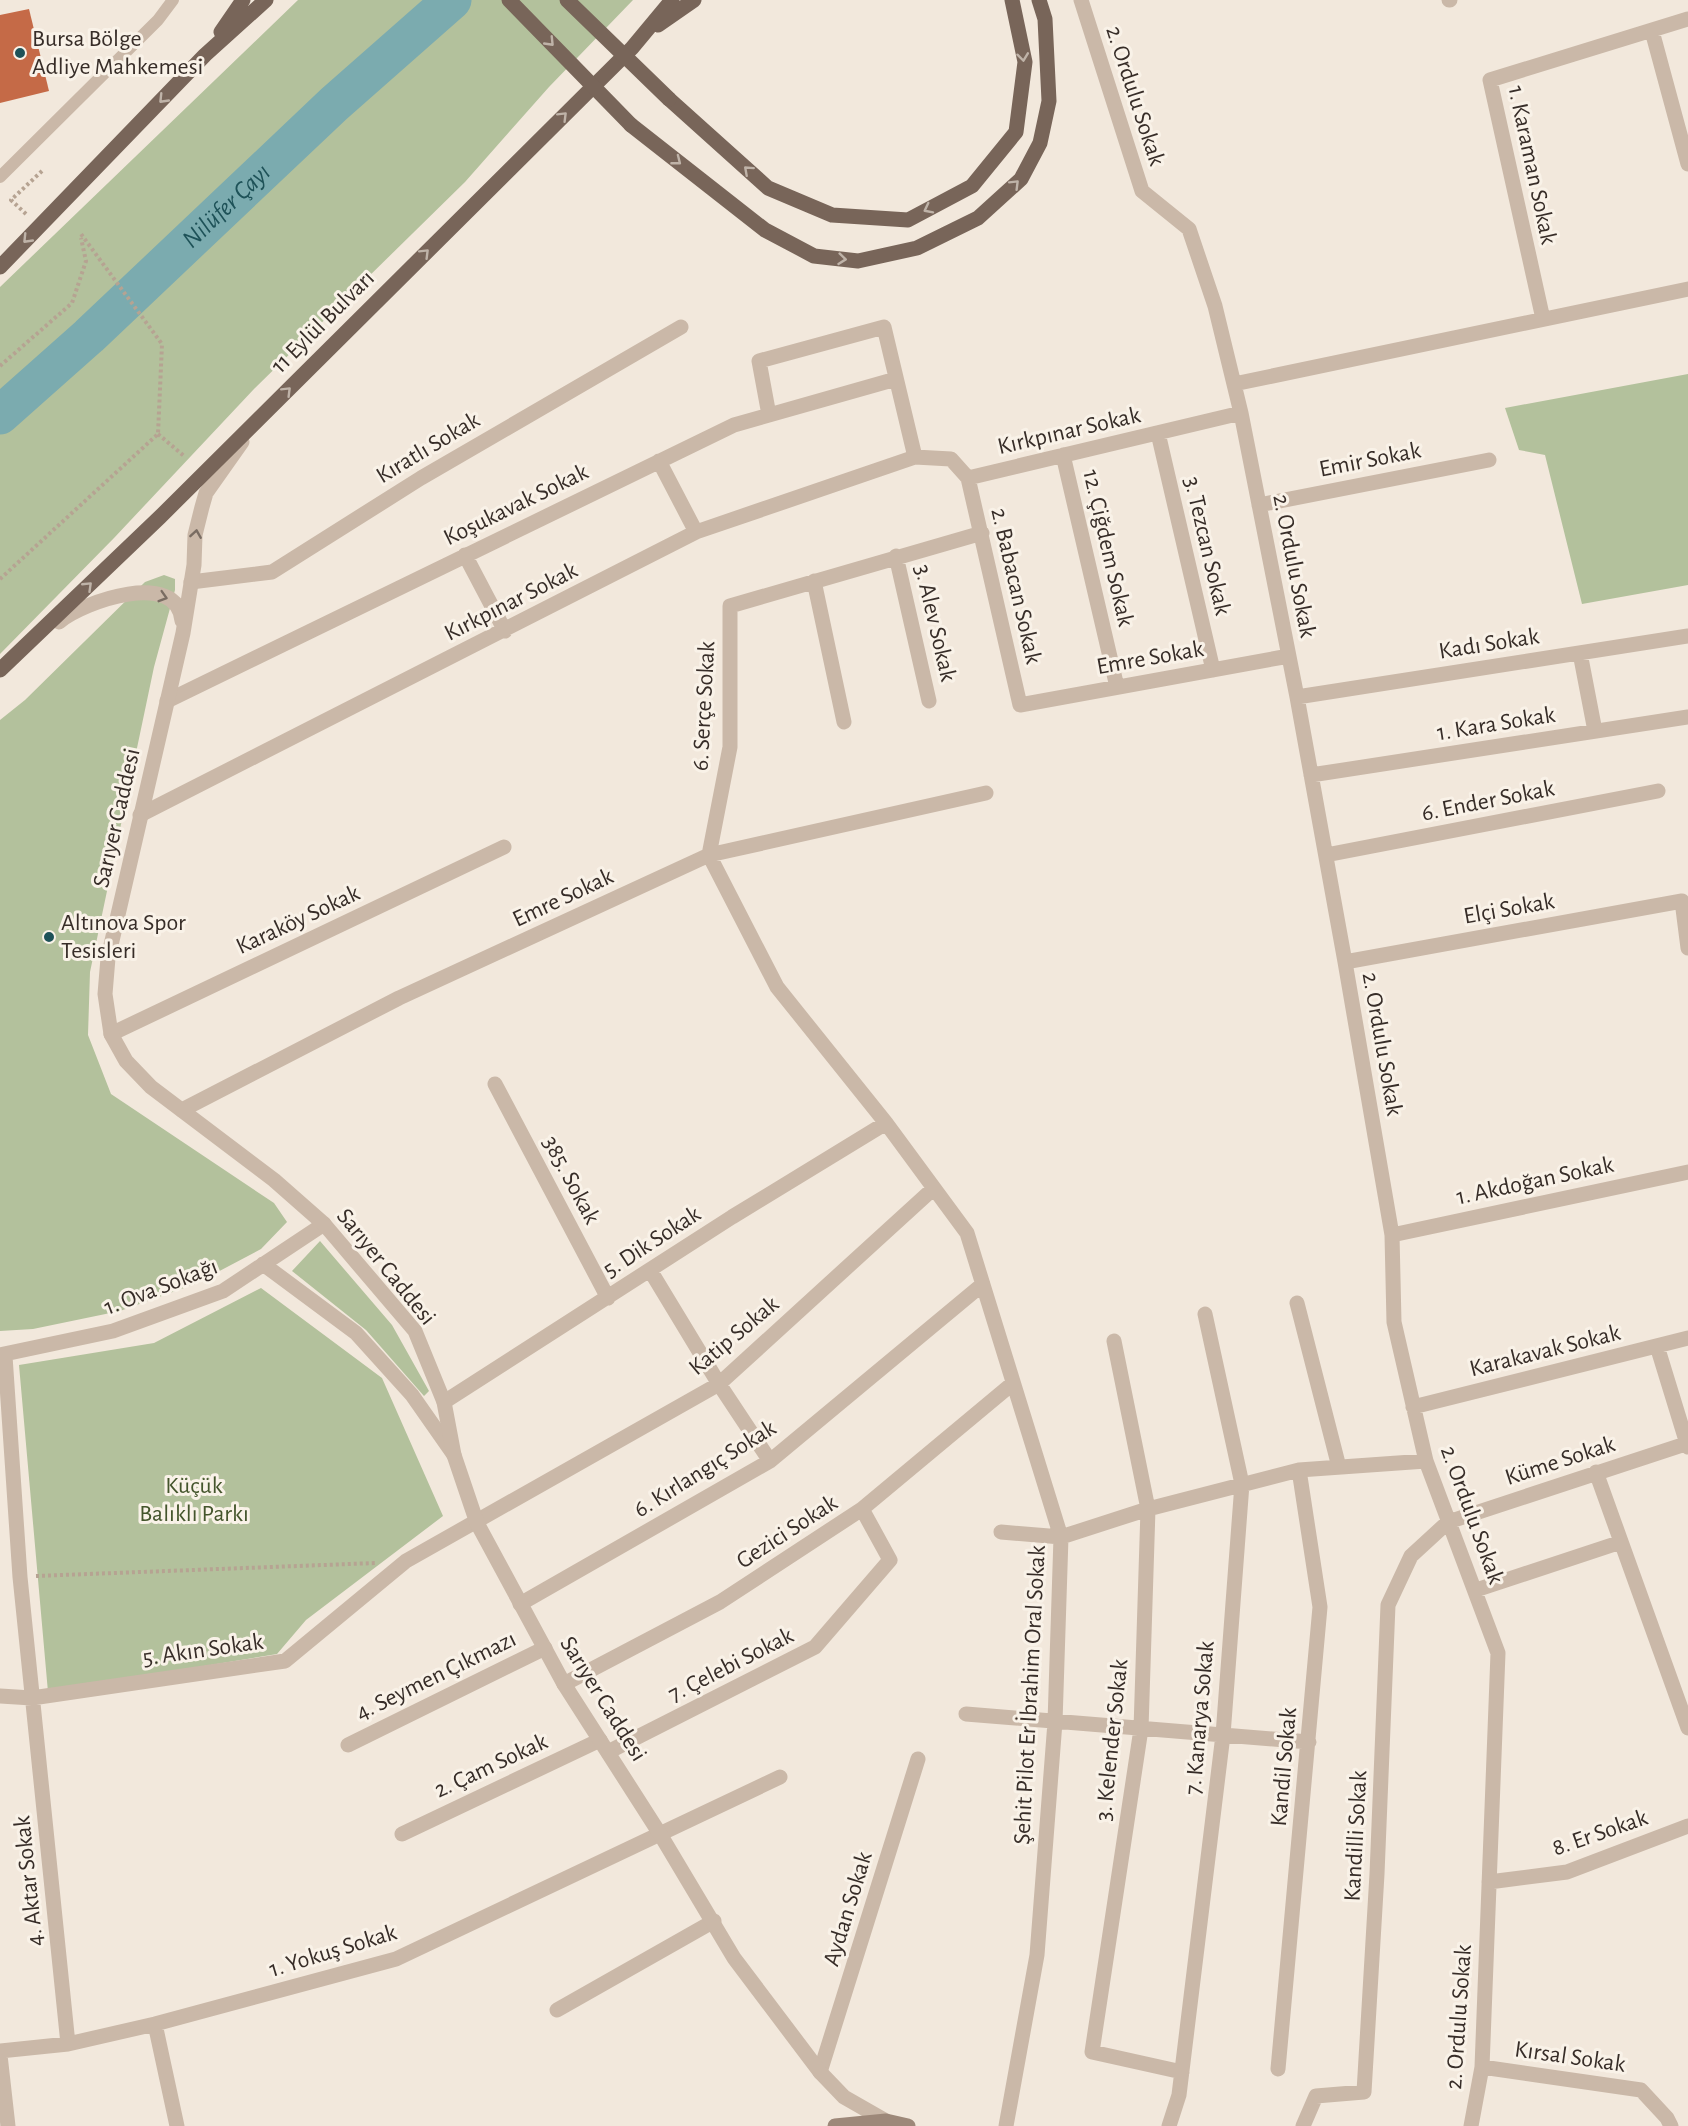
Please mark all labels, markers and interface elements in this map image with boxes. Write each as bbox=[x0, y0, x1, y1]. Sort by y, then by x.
street label: 2. Ordulu Sokak bbox=[1101, 23, 1169, 169]
place label: Bursa Bölge Adliye Mahkemesi bbox=[32, 27, 203, 79]
one-way arrow bbox=[543, 35, 554, 45]
marker: Bursa Bölge Adliye Mahkemesi bbox=[13, 46, 27, 60]
one-way arrow bbox=[1016, 53, 1029, 62]
street label: 1. Karaman Sokak bbox=[1503, 84, 1561, 246]
one-way arrow bbox=[159, 91, 170, 102]
one-way arrow bbox=[557, 112, 567, 123]
one-way arrow bbox=[671, 153, 682, 164]
water label: Nilüfer Çayı bbox=[177, 159, 275, 253]
one-way arrow bbox=[744, 166, 754, 177]
one-way arrow bbox=[1007, 180, 1018, 191]
one-way arrow bbox=[923, 202, 934, 213]
one-way arrow bbox=[24, 231, 35, 242]
one-way arrow bbox=[418, 250, 429, 260]
one-way arrow bbox=[837, 252, 846, 265]
street label: 11 Eylül Bulvarı bbox=[267, 266, 379, 378]
one-way arrow bbox=[279, 387, 290, 398]
street label: Kırkpınar Sokak bbox=[995, 403, 1143, 459]
street label: Kıratlı Sokak bbox=[372, 408, 484, 488]
street label: Emir Sokak bbox=[1317, 438, 1423, 482]
street label: Koşukavak Sokak bbox=[440, 460, 592, 550]
street label: 12. Çiğdem Sokak bbox=[1078, 467, 1138, 629]
street label: 3. Tezcan Sokak bbox=[1179, 474, 1235, 618]
street label: 2. Ordulu Sokak bbox=[1268, 492, 1320, 640]
street label: 2. Babacan Sokak bbox=[986, 506, 1046, 666]
one-way arrow bbox=[190, 529, 202, 538]
street label: Kırkpınar Sokak bbox=[441, 558, 581, 646]
street label: 3. Alev Sokak bbox=[910, 562, 960, 684]
one-way arrow bbox=[81, 582, 91, 593]
one-way arrow bbox=[157, 590, 168, 602]
street label: Kadı Sokak bbox=[1437, 624, 1541, 664]
street label: Emre Sokak bbox=[1095, 637, 1205, 679]
street label: 6. Serçe Sokak bbox=[689, 641, 719, 771]
street label: 1. Kara Sokak bbox=[1435, 703, 1557, 745]
street label: Sarıyer Caddesi bbox=[89, 746, 145, 890]
street label: 6. Ender Sokak bbox=[1420, 776, 1556, 826]
street label: Emre Sokak bbox=[509, 864, 617, 932]
street label: Karaköy Sokak bbox=[232, 881, 364, 959]
street label: Elçi Sokak bbox=[1462, 889, 1556, 929]
place label: Altınova Spor Tesisleri bbox=[61, 911, 186, 963]
marker: Altınova Spor Tesisleri bbox=[42, 930, 56, 944]
street label: 2. Ordulu Sokak bbox=[1358, 970, 1406, 1118]
street label: 385. Sokak bbox=[538, 1132, 604, 1228]
street label: 1. Akdoğan Sokak bbox=[1454, 1153, 1616, 1209]
street label: 5. Dik Sokak bbox=[599, 1202, 705, 1282]
street label: Sarıyer Caddesi bbox=[332, 1204, 440, 1330]
street label: 1. Ova Sokağı bbox=[101, 1254, 221, 1320]
street label: Katip Sokak bbox=[685, 1292, 783, 1380]
street label: Karakavak Sokak bbox=[1467, 1321, 1623, 1381]
street label: 6. Kırlangıç Sokak bbox=[630, 1416, 780, 1522]
street label: Küme Sokak bbox=[1502, 1432, 1618, 1490]
street label: 2. Ordulu Sokak bbox=[1436, 1443, 1508, 1587]
park label: Küçük Balıklı Parkı bbox=[139, 1474, 249, 1526]
street label: Gezici Sokak bbox=[732, 1491, 842, 1573]
street label: Şehit Pilot Er İbrahim Oral Sokak bbox=[1009, 1545, 1050, 1845]
street label: 7. Çelebi Sokak bbox=[665, 1623, 797, 1707]
street label: 4. Seymen Çıkmazı bbox=[352, 1627, 520, 1725]
street label: 5. Akın Sokak bbox=[141, 1630, 265, 1670]
street label: Sarıyer Caddesi bbox=[555, 1632, 651, 1766]
street label: 7. Kanarya Sokak bbox=[1181, 1640, 1219, 1796]
street label: 3. Kelender Sokak bbox=[1092, 1658, 1132, 1822]
street label: Kandil Sokak bbox=[1267, 1706, 1301, 1828]
street label: 2. Çam Sokak bbox=[431, 1729, 551, 1803]
street label: Kandilli Sokak bbox=[1341, 1770, 1371, 1902]
street label: 8. Er Sokak bbox=[1549, 1806, 1651, 1860]
street label: 4. Aktar Sokak bbox=[10, 1814, 48, 1947]
street label: Aydan Sokak bbox=[819, 1849, 877, 1969]
street label: 1. Yokuş Sokak bbox=[266, 1920, 400, 1982]
street label: 2. Ordulu Sokak bbox=[1442, 1944, 1476, 2090]
street label: Kırsal Sokak bbox=[1513, 2037, 1627, 2077]

